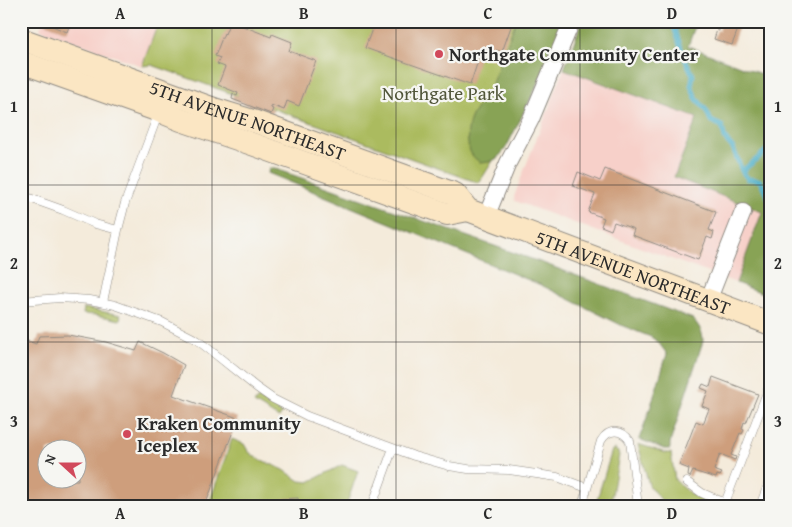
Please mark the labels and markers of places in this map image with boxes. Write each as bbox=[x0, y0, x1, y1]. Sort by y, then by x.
place label: Northgate Community Center bbox=[449, 40, 699, 68]
marker: Northgate Community Center bbox=[433, 48, 445, 60]
place label: Kraken Community Iceplex bbox=[137, 409, 301, 459]
marker: Kraken Community Iceplex bbox=[121, 428, 133, 440]

